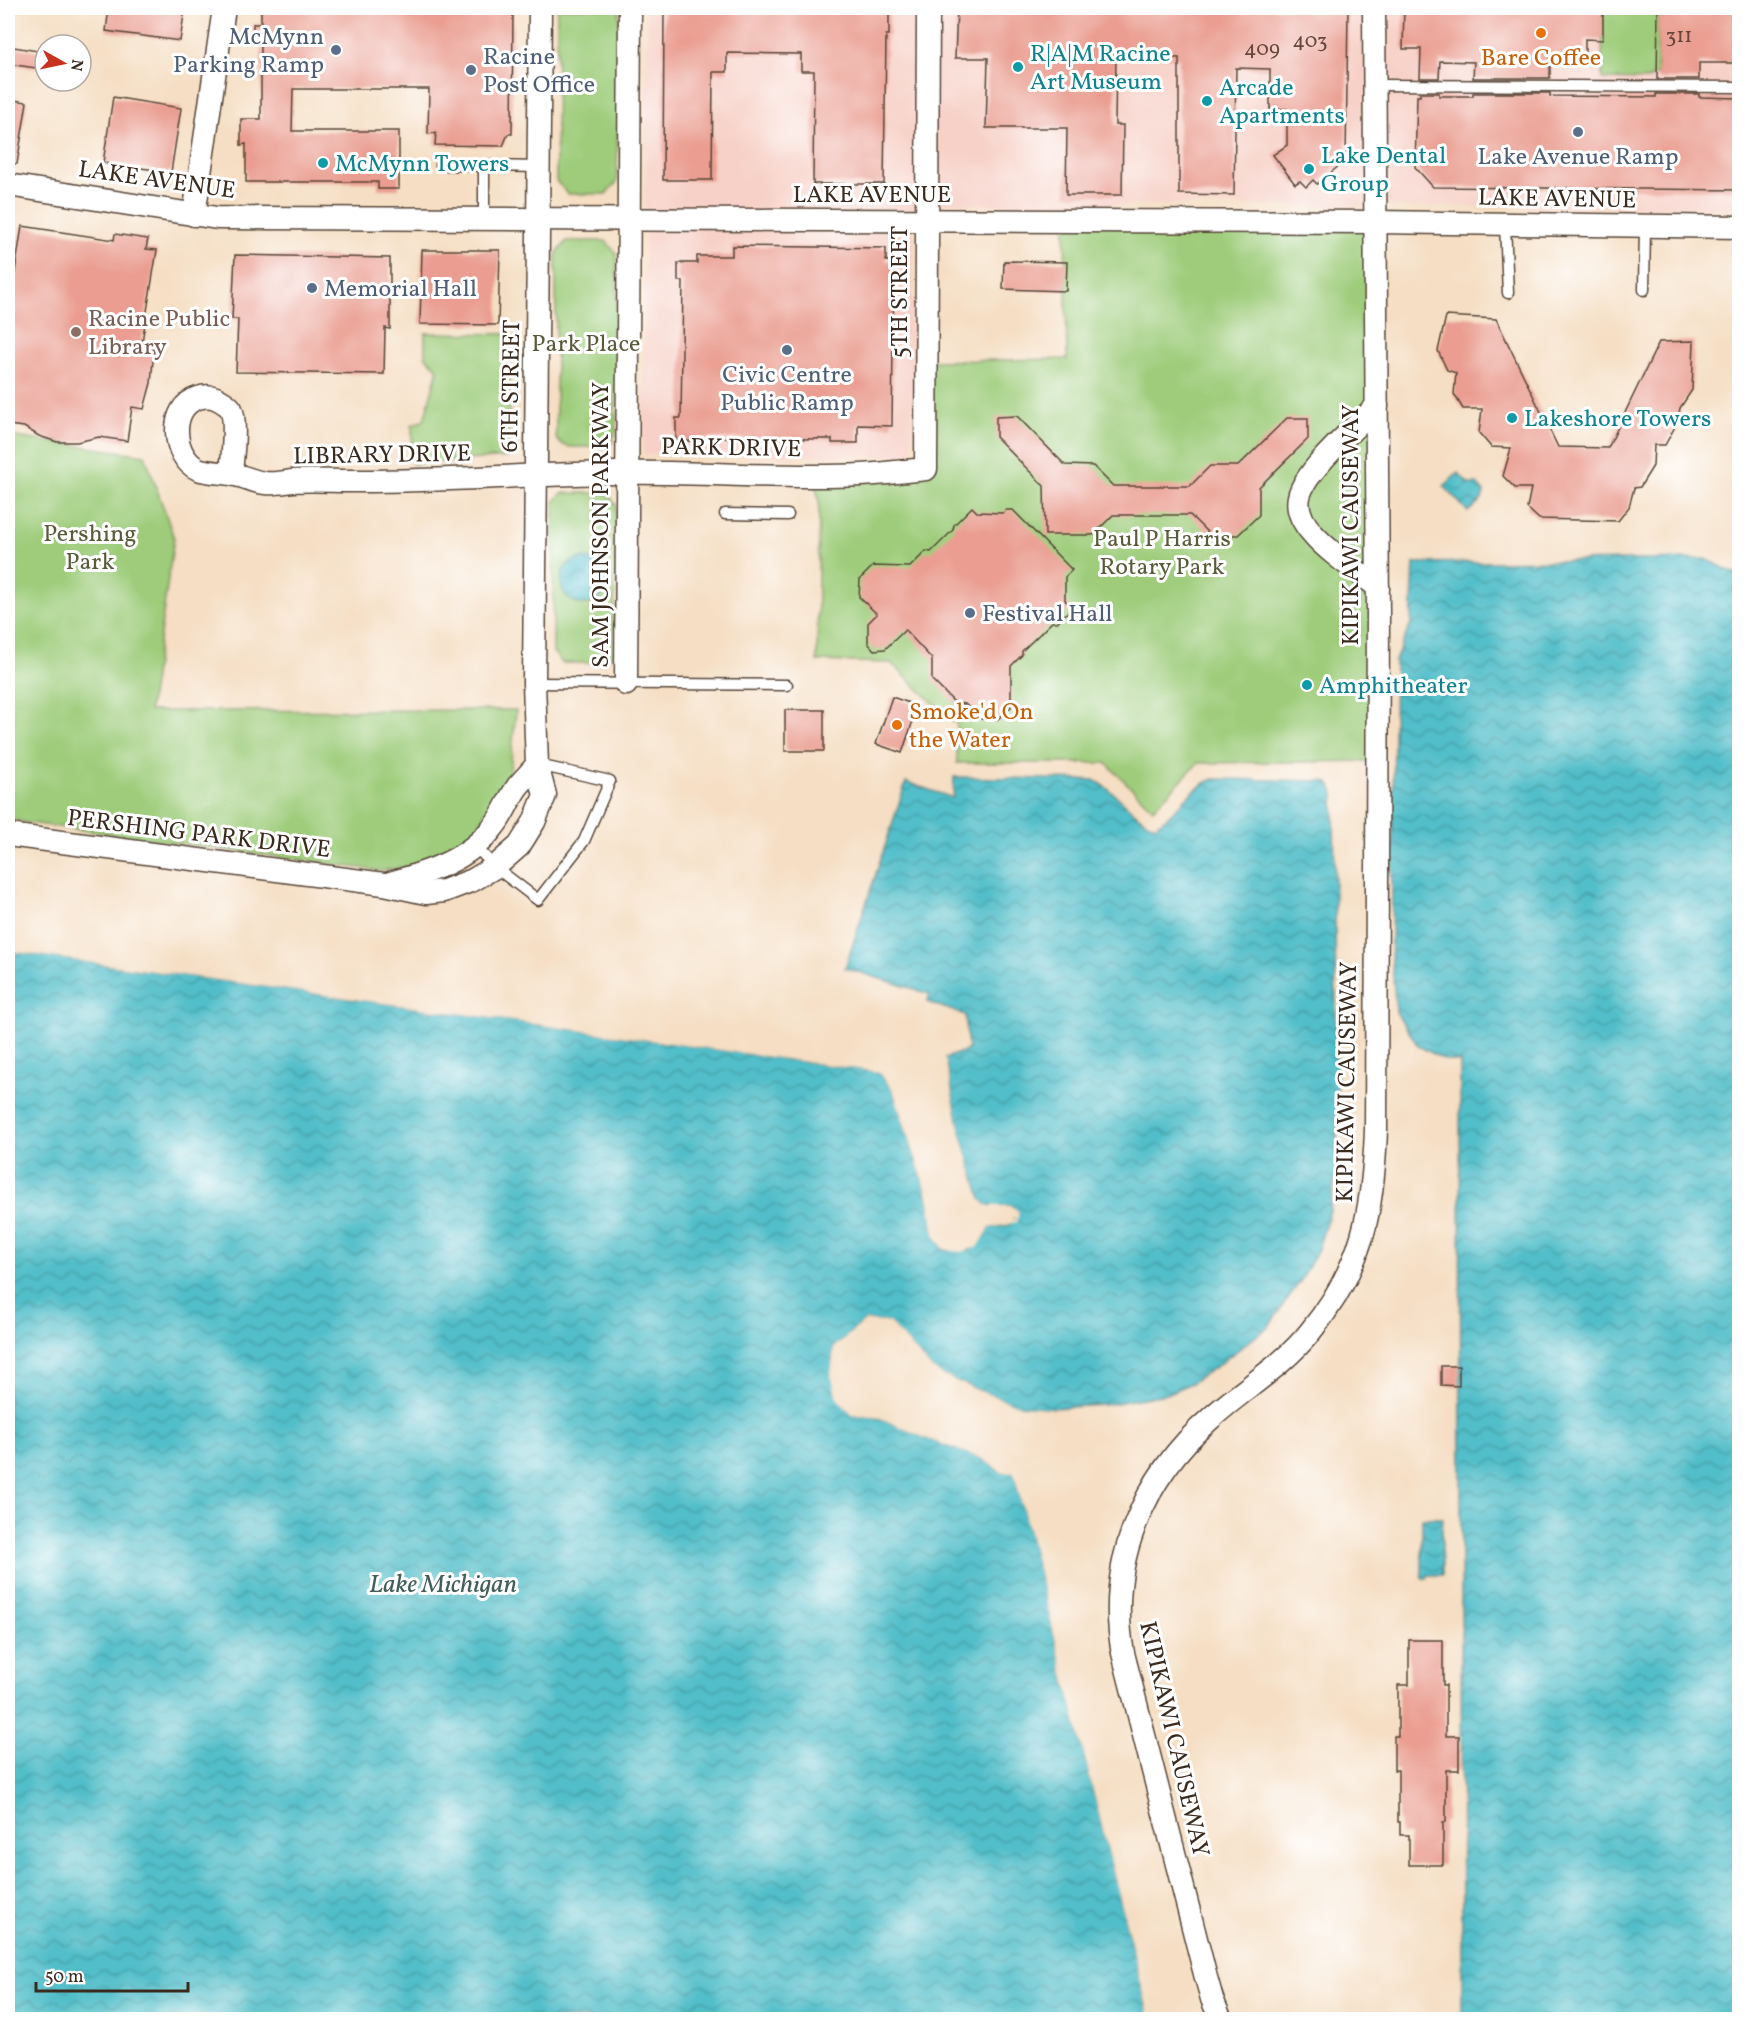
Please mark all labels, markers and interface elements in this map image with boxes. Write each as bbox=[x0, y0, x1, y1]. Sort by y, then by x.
place label: McMynn Parking Ramp bbox=[173, 21, 324, 83]
house number: 311 bbox=[1665, 22, 1693, 51]
marker: Bare Coffee bbox=[1534, 26, 1548, 40]
house number: 403 bbox=[1293, 27, 1327, 56]
north arrow bbox=[33, 33, 93, 93]
house number: 409 bbox=[1244, 35, 1280, 64]
place label: R|A|M Racine Art Museum bbox=[1030, 38, 1171, 100]
place label: Racine Post Office bbox=[483, 41, 595, 103]
place label: Bare Coffee bbox=[1481, 42, 1601, 76]
marker: McMynn Parking Ramp bbox=[329, 43, 343, 57]
text: N bbox=[64, 58, 88, 73]
marker: R|A|M Racine Art Museum bbox=[1011, 60, 1025, 74]
marker: Racine Post Office bbox=[464, 63, 478, 77]
place label: Arcade Apartments bbox=[1219, 72, 1345, 134]
marker: Arcade Apartments bbox=[1200, 94, 1214, 108]
marker: Lake Avenue Ramp bbox=[1571, 125, 1585, 139]
place label: Lake Dental Group bbox=[1321, 140, 1446, 202]
place label: Lake Avenue Ramp bbox=[1478, 141, 1678, 175]
place label: McMynn Towers bbox=[335, 148, 509, 182]
street label: LAKE AVENUE bbox=[76, 153, 238, 209]
marker: McMynn Towers bbox=[316, 156, 330, 170]
marker: Lake Dental Group bbox=[1302, 162, 1316, 176]
street label: LAKE AVENUE bbox=[793, 179, 951, 213]
street label: LAKE AVENUE bbox=[1477, 182, 1636, 218]
street label: 5TH STREET bbox=[884, 226, 918, 358]
place label: Memorial Hall bbox=[324, 273, 477, 307]
marker: Memorial Hall bbox=[305, 281, 319, 295]
place label: Racine Public Library bbox=[88, 303, 230, 365]
street label: 6TH STREET bbox=[494, 319, 530, 453]
marker: Racine Public Library bbox=[69, 325, 83, 339]
park label: Park Place bbox=[531, 328, 641, 362]
marker: Civic Centre Public Ramp bbox=[780, 343, 794, 357]
place label: Civic Centre Public Ramp bbox=[720, 359, 854, 421]
street label: SAM JOHNSON PARKWAY bbox=[585, 382, 619, 668]
place label: Lakeshore Towers bbox=[1524, 403, 1711, 437]
street label: KIPIKAWI CAUSEWAY bbox=[1335, 404, 1369, 646]
marker: Lakeshore Towers bbox=[1505, 411, 1519, 425]
street label: PARK DRIVE bbox=[660, 431, 801, 467]
street label: LIBRARY DRIVE bbox=[293, 437, 471, 475]
park label: Pershing Park bbox=[43, 518, 137, 580]
park label: Paul P Harris Rotary Park bbox=[1093, 523, 1231, 585]
place label: Festival Hall bbox=[982, 598, 1113, 632]
marker: Festival Hall bbox=[963, 606, 977, 620]
place label: Amphitheater bbox=[1319, 670, 1468, 704]
marker: Amphitheater bbox=[1300, 678, 1314, 692]
place label: Smoke'd On the Water bbox=[909, 696, 1034, 758]
marker: Smoke'd On the Water bbox=[890, 718, 904, 732]
street label: PERSHING PARK DRIVE bbox=[65, 802, 332, 868]
street label: KIPIKAWI CAUSEWAY bbox=[1329, 961, 1367, 1203]
water label: Lake Michigan bbox=[369, 1567, 517, 1603]
street label: KIPIKAWI CAUSEWAY bbox=[1129, 1618, 1217, 1861]
scale bar bbox=[36, 1955, 188, 1993]
text: 50 m bbox=[45, 1965, 84, 1990]

